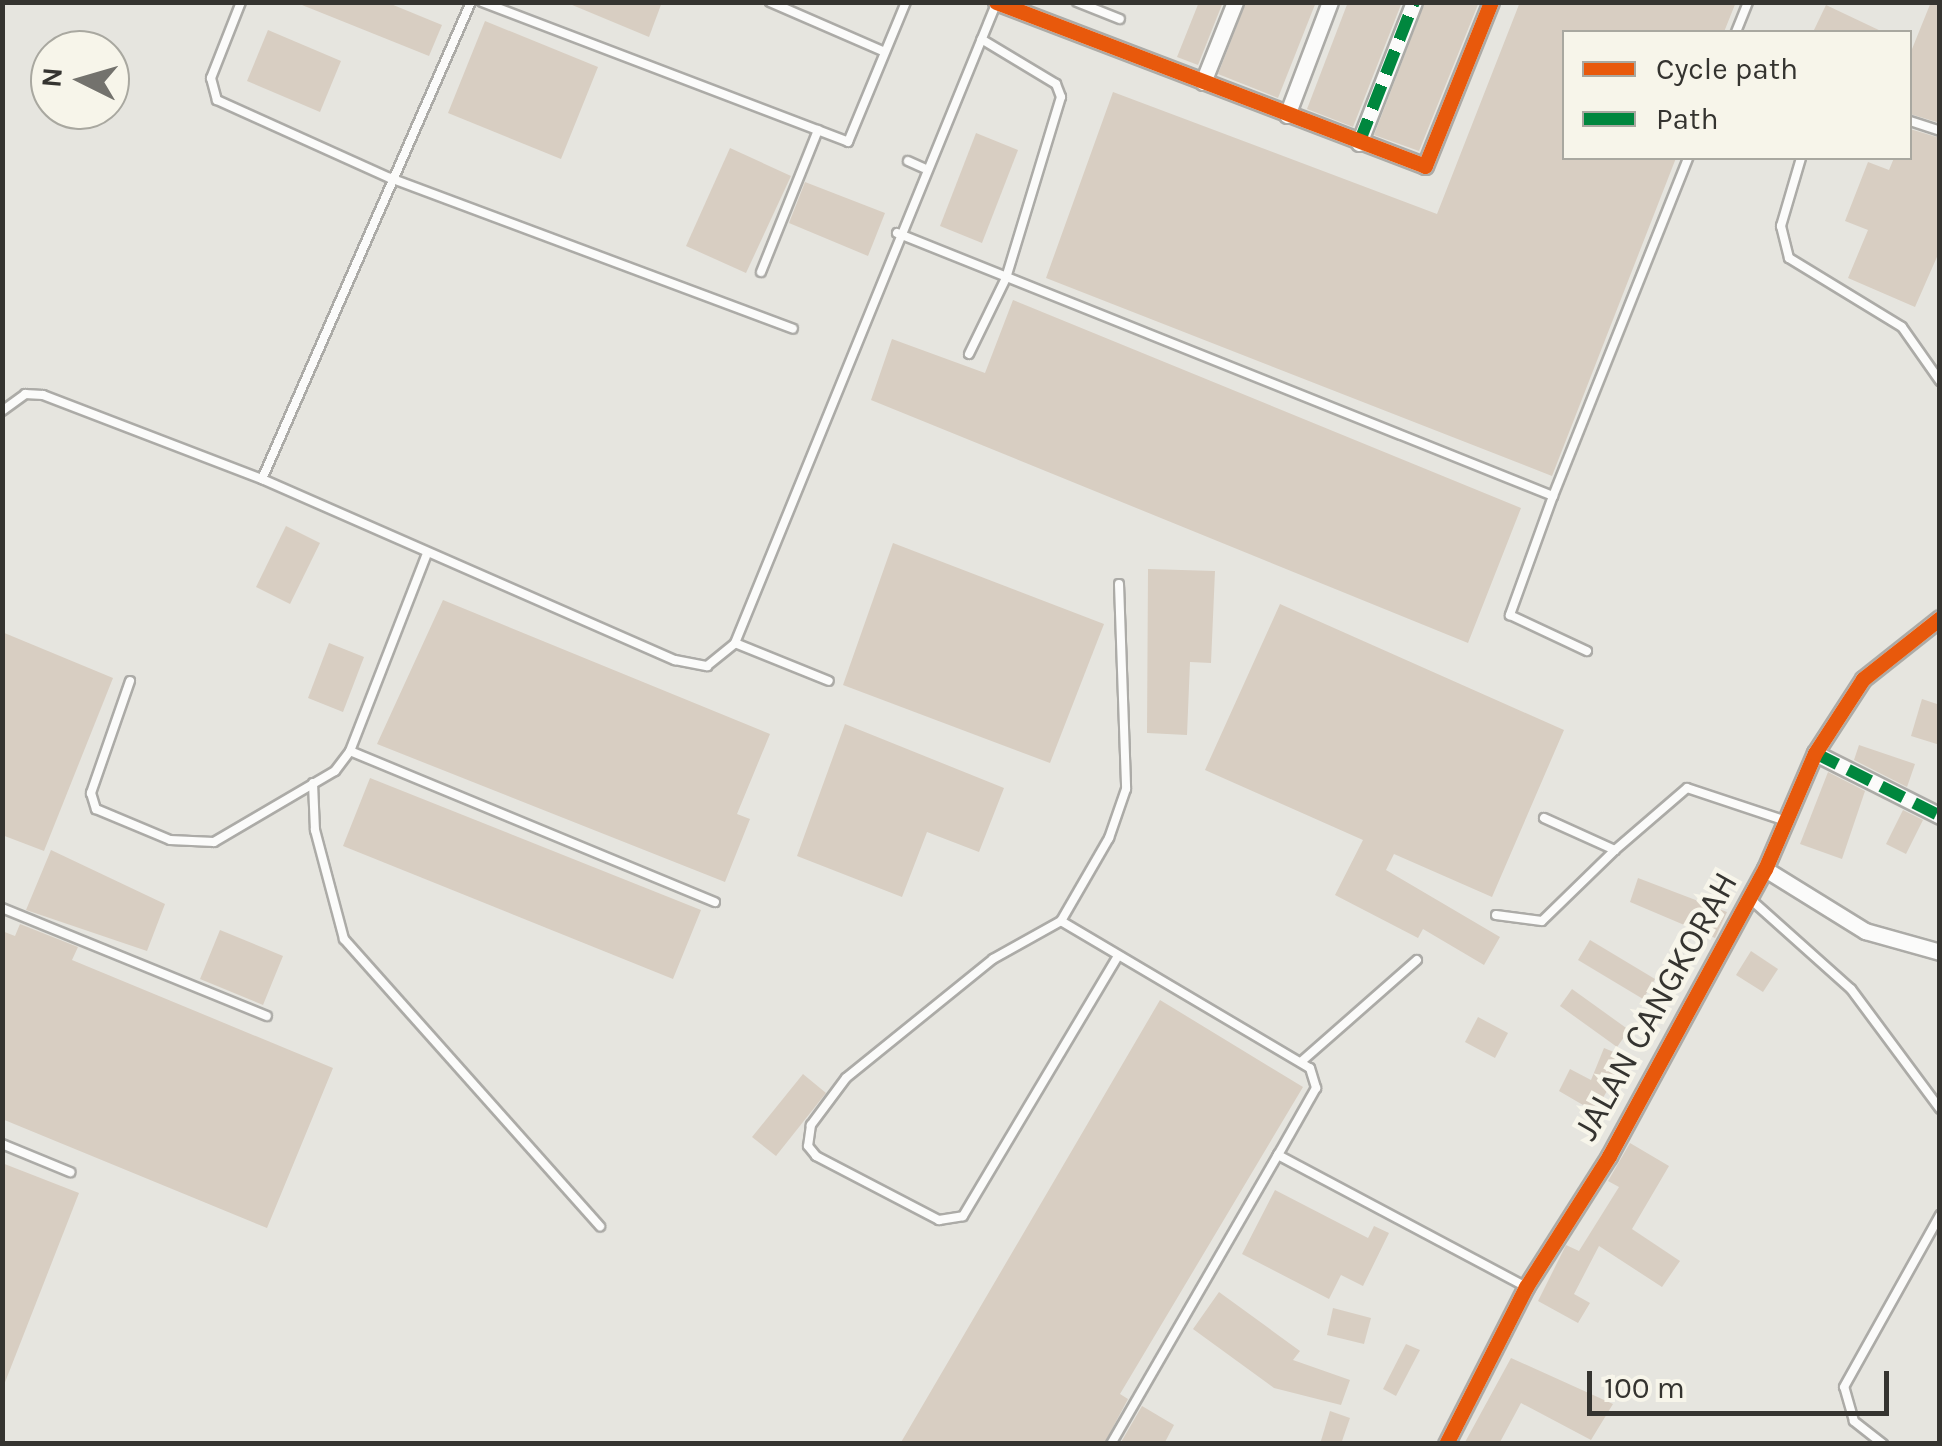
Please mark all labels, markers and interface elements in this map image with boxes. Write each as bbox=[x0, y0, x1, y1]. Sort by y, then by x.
north arrow bbox=[30, 30, 130, 130]
legend bbox=[1562, 30, 1912, 160]
text: Cycle path bbox=[1656, 51, 1798, 87]
text: N bbox=[34, 66, 69, 89]
text: Path bbox=[1656, 101, 1719, 137]
street label: JALAN CANGKORAH bbox=[1565, 865, 1747, 1147]
scale bar bbox=[1592, 1351, 1894, 1413]
text: 100 m bbox=[1604, 1370, 1685, 1406]

